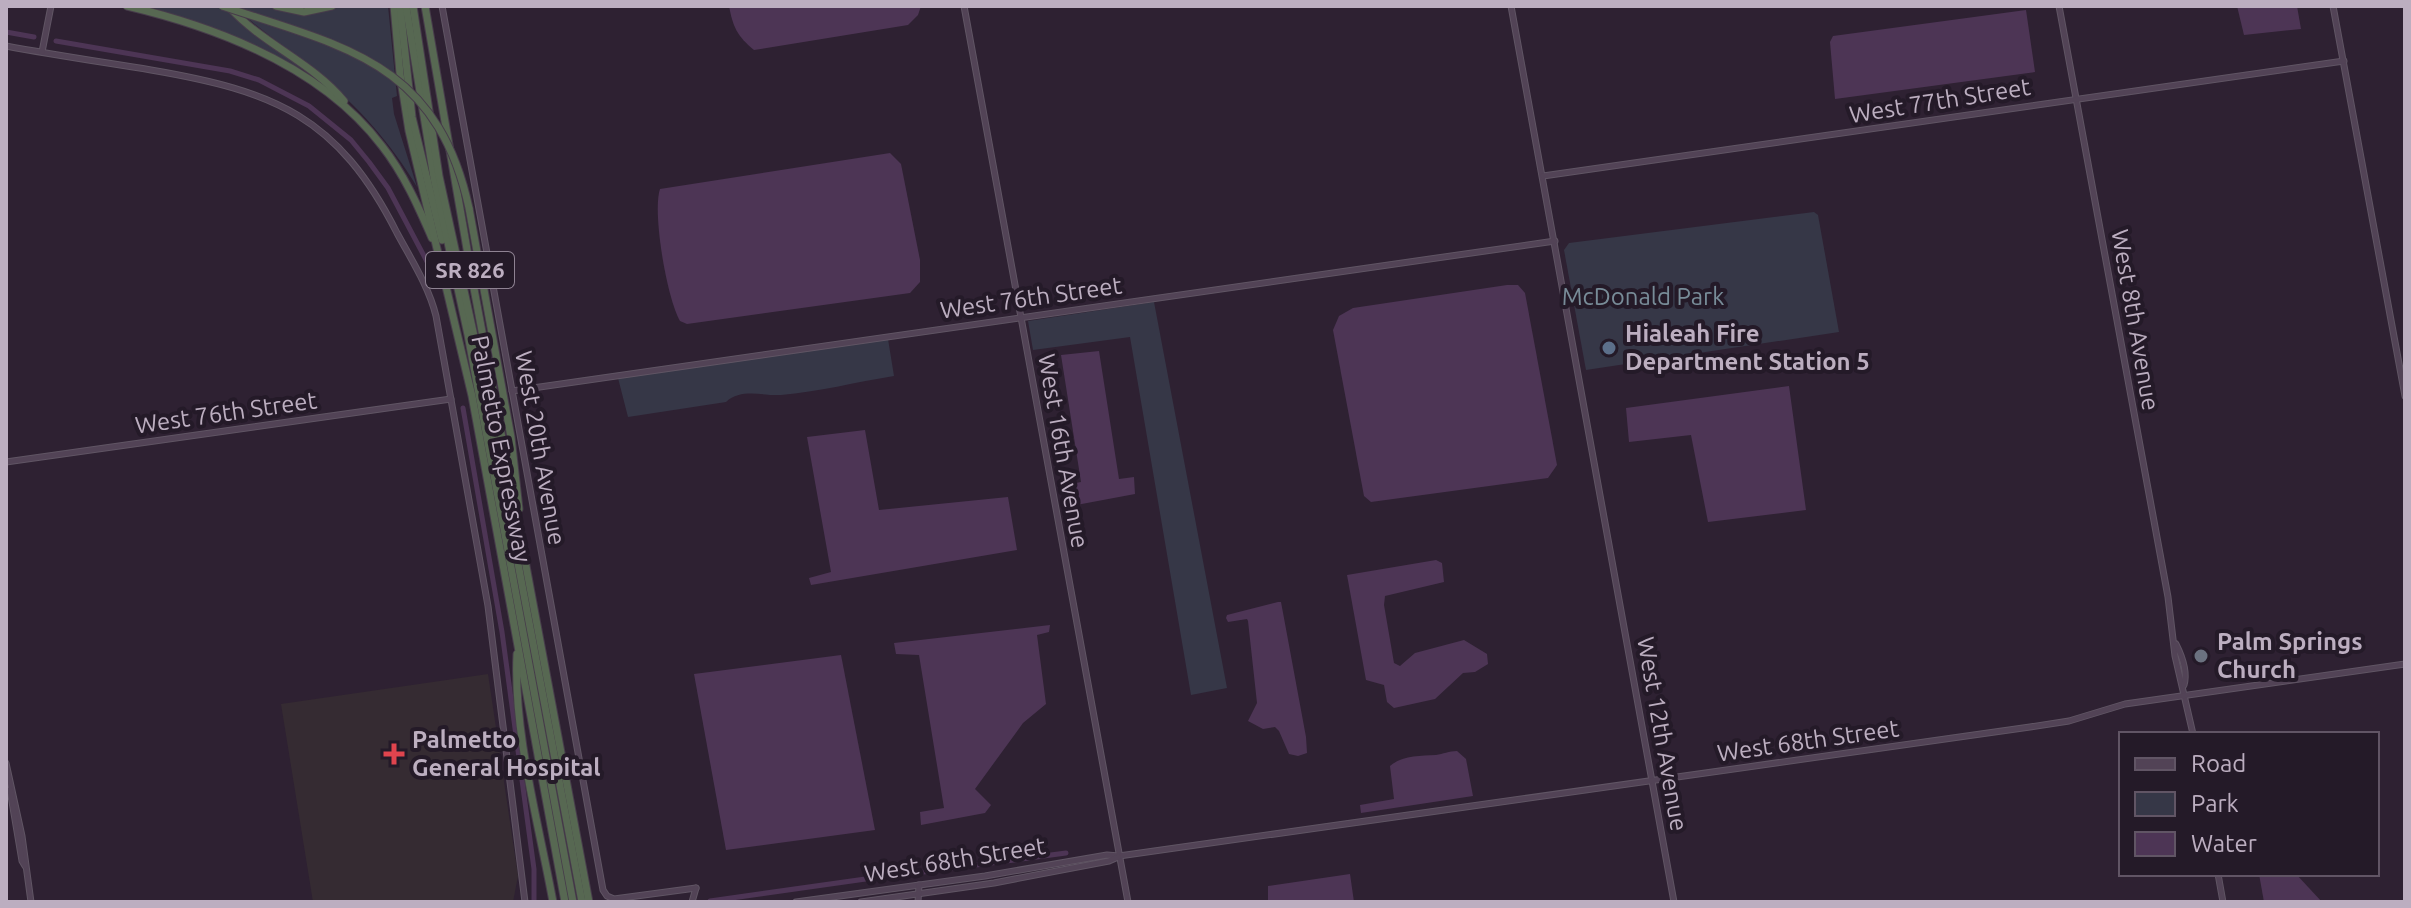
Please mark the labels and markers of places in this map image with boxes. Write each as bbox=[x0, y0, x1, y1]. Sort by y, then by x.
place label: Hialeah Fire Department Station 5 bbox=[1625, 320, 1870, 375]
marker: Hialeah Fire Department Station 5 bbox=[1600, 339, 1618, 357]
place label: Palm Springs Church bbox=[2217, 628, 2363, 683]
marker: Palm Springs Church bbox=[2192, 647, 2210, 665]
place label: Palmetto General Hospital bbox=[412, 726, 600, 781]
marker: Palmetto General Hospital bbox=[383, 743, 405, 765]

